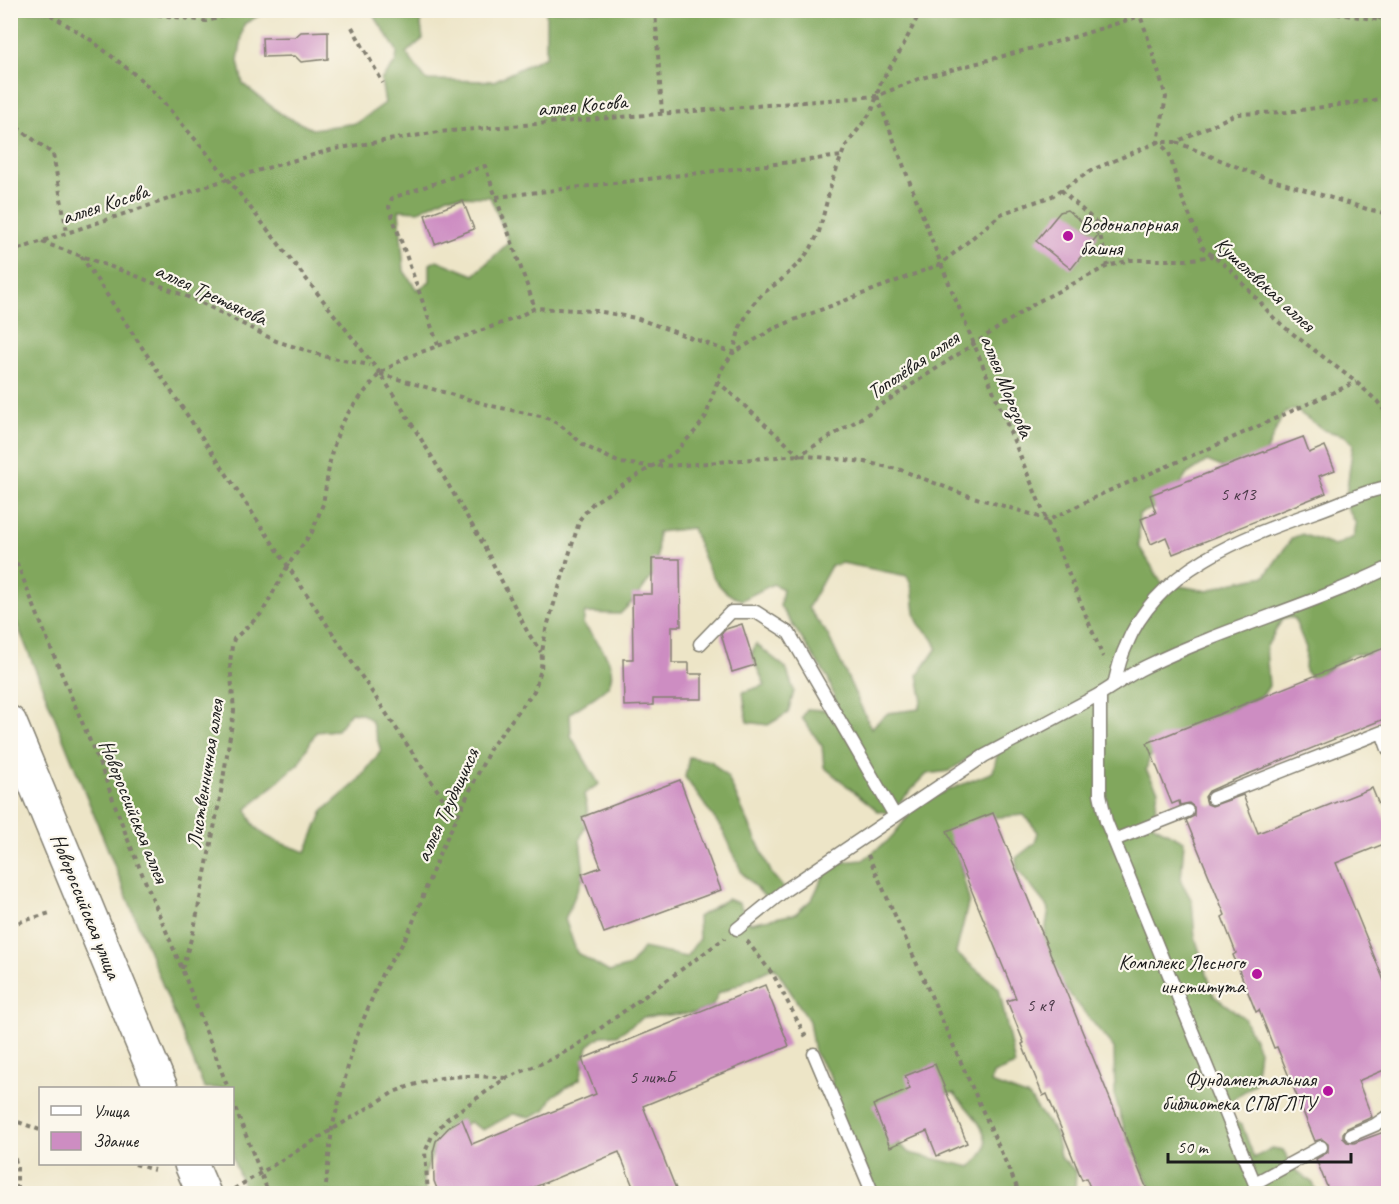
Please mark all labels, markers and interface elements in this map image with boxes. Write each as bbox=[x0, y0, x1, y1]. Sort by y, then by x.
street label: аллея Косова bbox=[536, 88, 630, 122]
street label: аллея Косова bbox=[58, 177, 154, 230]
place label: Водонапорная башня bbox=[1080, 211, 1179, 261]
marker: Водонапорная башня bbox=[1061, 229, 1075, 243]
street label: Кушелевская аллея bbox=[1209, 231, 1322, 338]
street label: аллея Третьякова bbox=[151, 257, 273, 332]
street label: Тополёвая аллея bbox=[862, 324, 965, 405]
street label: аллея Морозова bbox=[974, 331, 1040, 443]
house number: 5 к13 bbox=[1220, 483, 1258, 505]
street label: Лиственничная аллея bbox=[180, 697, 230, 850]
street label: Новороссийская аллея bbox=[93, 736, 175, 888]
street label: аллея Трудящихся bbox=[409, 743, 485, 866]
street label: Новороссийская улица bbox=[45, 829, 128, 984]
place label: Комплекс Лесного института bbox=[1118, 949, 1248, 999]
marker: Комплекс Лесного института bbox=[1250, 967, 1264, 981]
house number: 5 к9 bbox=[1026, 994, 1055, 1016]
house number: 5 литБ bbox=[629, 1066, 678, 1088]
place label: Фундаментальная библиотека СПбГЛТУ bbox=[1162, 1066, 1319, 1116]
marker: Фундаментальная библиотека СПбГЛТУ bbox=[1321, 1084, 1335, 1098]
legend bbox=[39, 1087, 234, 1165]
text: Улица bbox=[93, 1100, 130, 1122]
scale bar bbox=[1168, 1126, 1351, 1164]
text: Здание bbox=[93, 1130, 139, 1152]
text: 50 m bbox=[1177, 1136, 1210, 1158]

